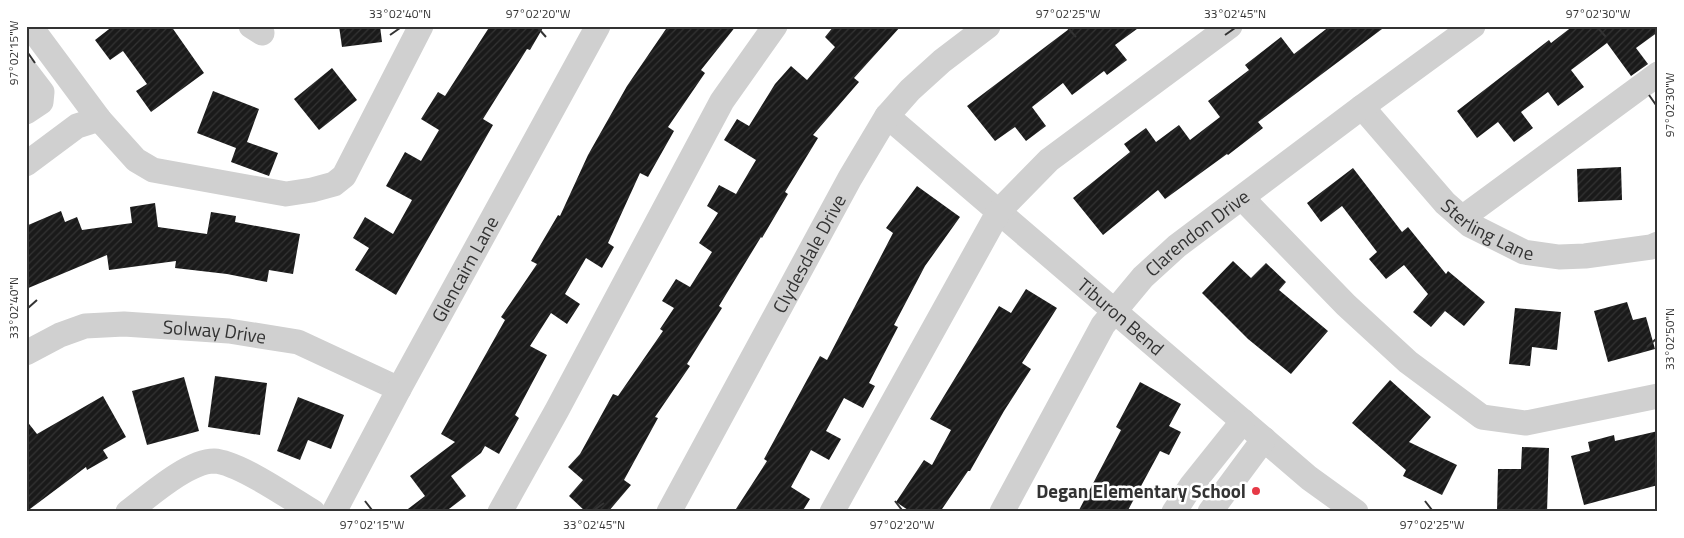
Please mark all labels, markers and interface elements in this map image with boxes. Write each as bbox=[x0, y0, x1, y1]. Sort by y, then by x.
text: 33°02'40"N bbox=[369, 4, 431, 23]
text: 97°02'20"W bbox=[506, 4, 571, 23]
text: 97°02'25"W bbox=[1036, 4, 1101, 23]
text: 33°02'45"N bbox=[1204, 4, 1266, 23]
text: 97°02'30"W bbox=[1566, 4, 1631, 23]
text: 97°02'15"W bbox=[4, 20, 23, 85]
text: 97°02'30"W bbox=[1660, 72, 1679, 137]
street label: Clarendon Drive bbox=[1138, 182, 1255, 283]
street label: Clydesdale Drive bbox=[765, 188, 853, 318]
street label: Sterling Lane bbox=[1435, 191, 1536, 267]
street label: Glencairn Lane bbox=[423, 210, 505, 327]
street label: Tiburon Bend bbox=[1071, 270, 1171, 362]
text: 33°02'40"N bbox=[4, 277, 23, 339]
text: 33°02'50"N bbox=[1660, 308, 1679, 370]
street label: Solway Drive bbox=[162, 312, 268, 351]
place label: Degan Elementary School bbox=[1036, 476, 1246, 505]
marker: Degan Elementary School bbox=[1250, 485, 1262, 497]
text: 97°02'15"W bbox=[340, 515, 405, 534]
text: 33°02'45"N bbox=[563, 515, 625, 534]
text: 97°02'20"W bbox=[870, 515, 935, 534]
text: 97°02'25"W bbox=[1400, 515, 1465, 534]

